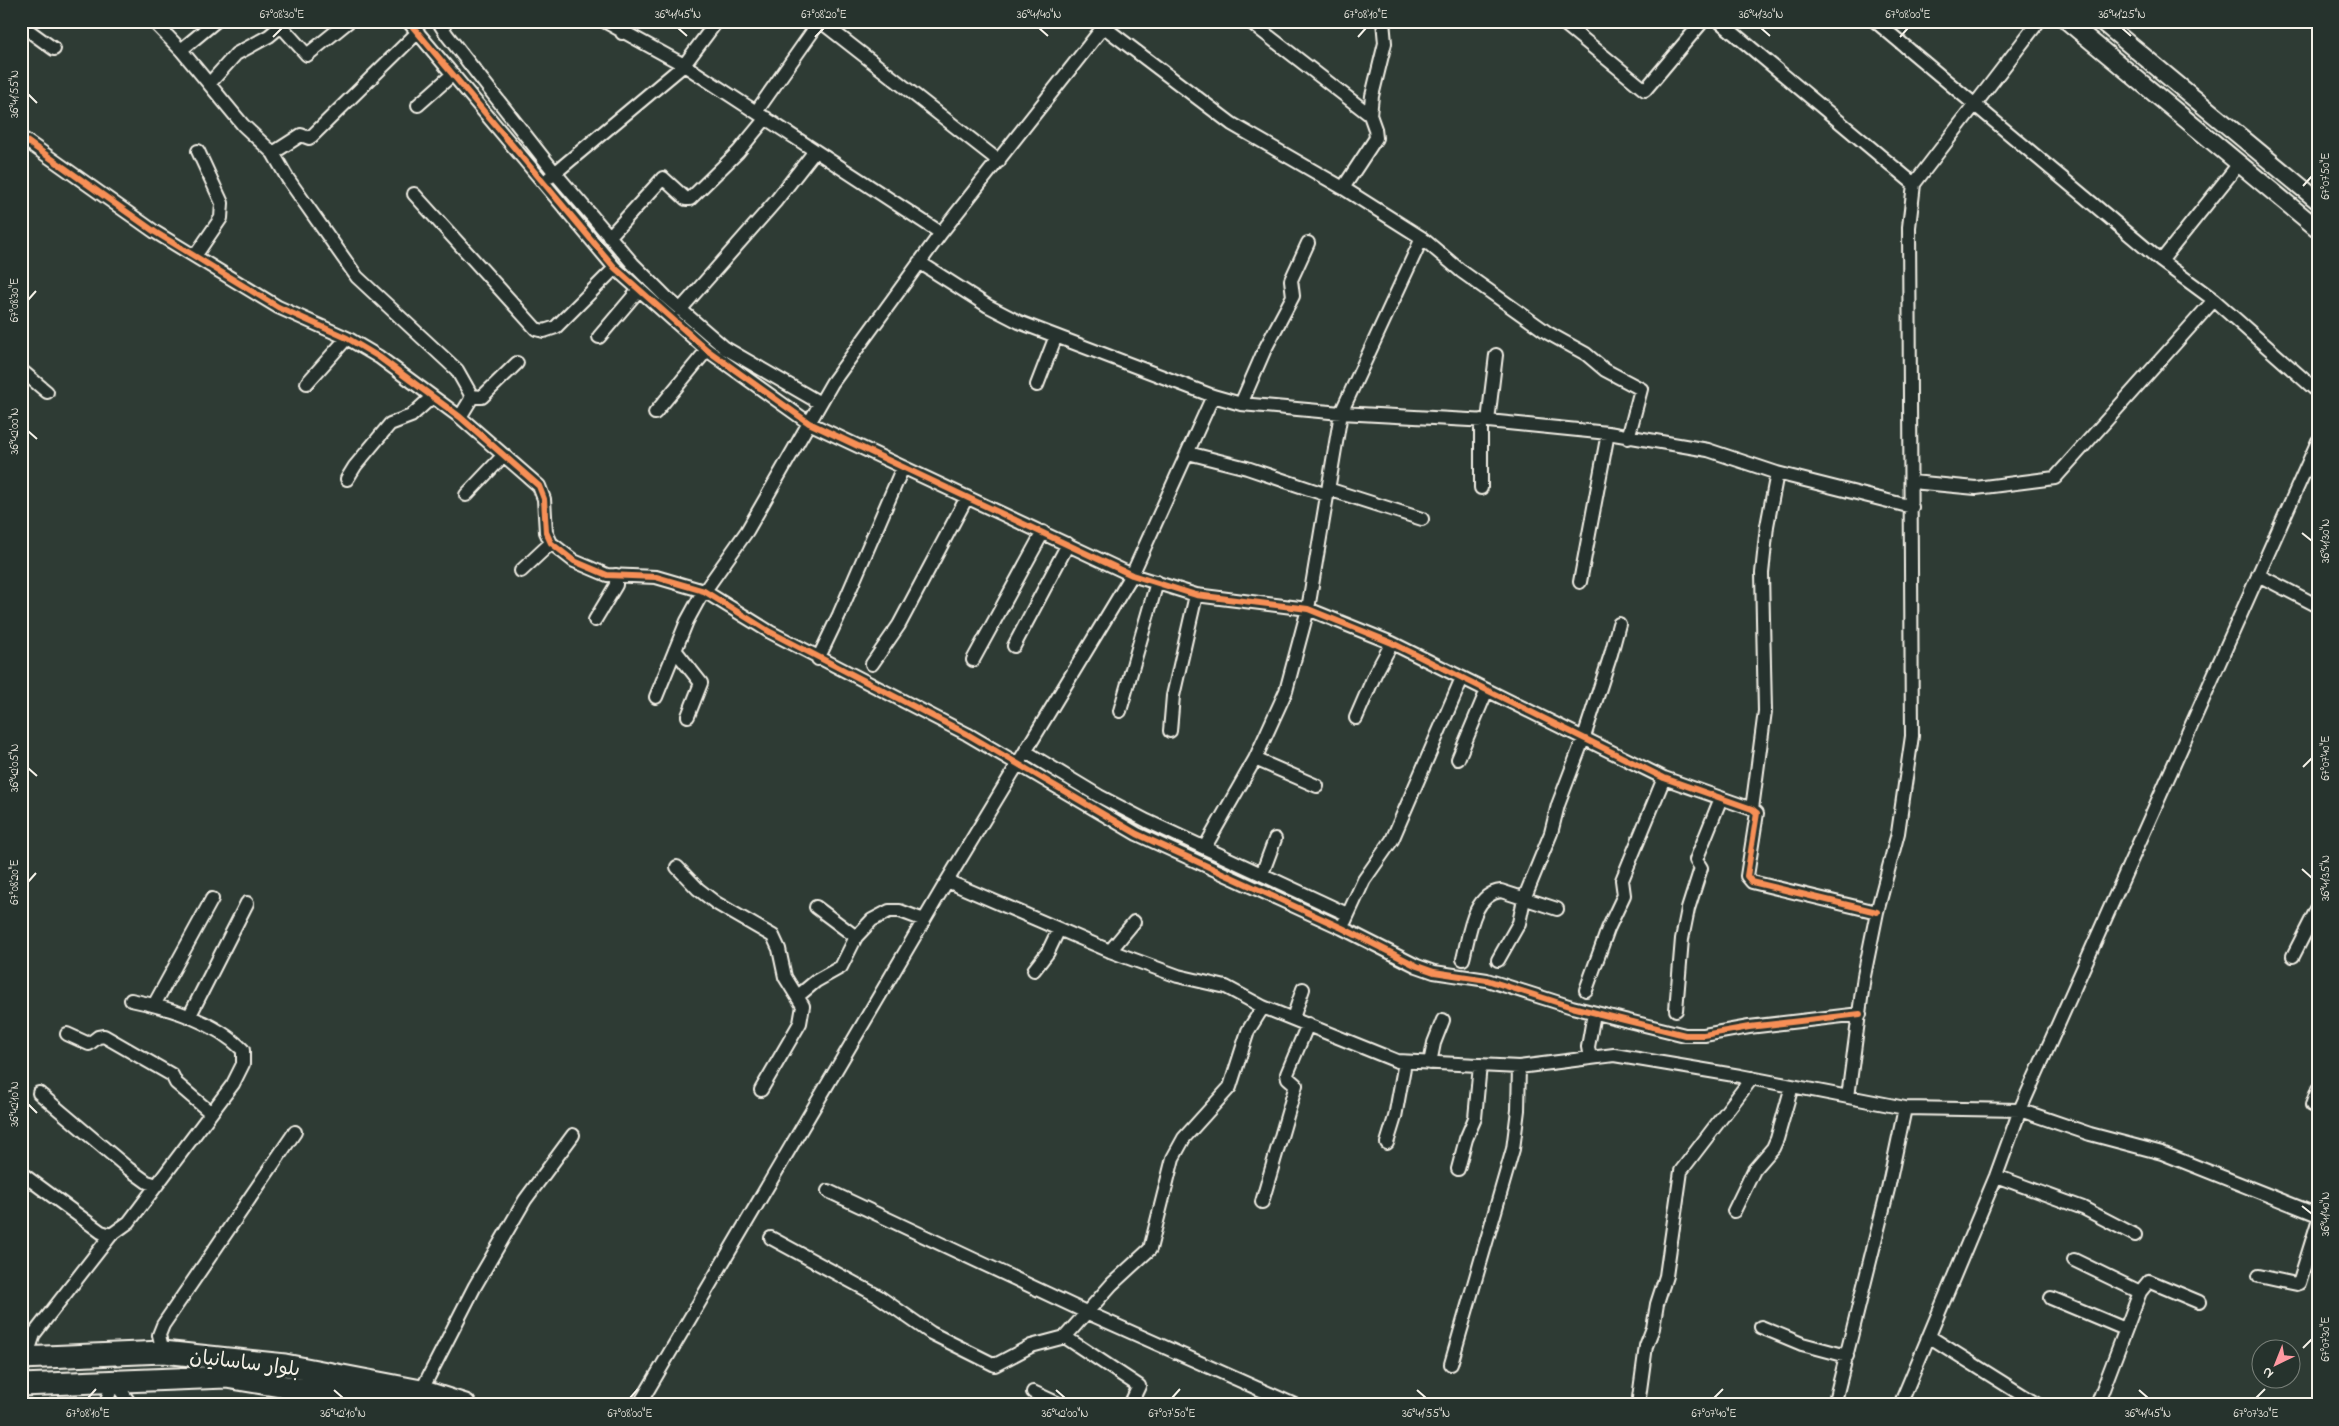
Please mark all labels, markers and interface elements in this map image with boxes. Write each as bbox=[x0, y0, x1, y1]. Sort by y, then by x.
text: 67°08'30"E bbox=[260, 6, 304, 24]
text: 36°41'45"N bbox=[655, 6, 701, 24]
text: 67°08'20"E bbox=[801, 6, 847, 24]
text: 36°41'40"N bbox=[1017, 6, 1061, 24]
text: 67°08'10"E bbox=[1344, 6, 1388, 24]
text: 36°41'30"N bbox=[1739, 6, 1783, 24]
text: 67°08'00"E bbox=[1886, 6, 1930, 24]
text: 36°41'25"N bbox=[2098, 6, 2146, 24]
text: 36°41'55"N bbox=[6, 70, 24, 118]
text: 67°07'50"E bbox=[2317, 153, 2335, 199]
text: 67°08'30"E bbox=[6, 278, 24, 322]
text: 36°42'00"N bbox=[6, 408, 24, 454]
text: 36°41'30"N bbox=[2317, 519, 2335, 563]
text: 67°07'40"E bbox=[2317, 735, 2335, 781]
text: 36°42'05"N bbox=[6, 744, 24, 792]
text: 36°41'35"N bbox=[2317, 855, 2335, 901]
text: 67°08'20"E bbox=[6, 859, 24, 905]
text: 36°42'10"N bbox=[6, 1081, 24, 1127]
text: 36°41'40"N bbox=[2317, 1192, 2335, 1236]
text: 67°07'30"E bbox=[2317, 1316, 2335, 1362]
north arrow bbox=[2252, 1338, 2302, 1388]
street label: بلوار ساسانیان bbox=[188, 1343, 302, 1386]
text: N bbox=[2258, 1362, 2279, 1383]
text: 67°08'10"E bbox=[66, 1405, 110, 1423]
text: 36°42'10"N bbox=[320, 1405, 366, 1423]
text: 67°08'00"E bbox=[608, 1405, 652, 1423]
text: 36°42'00"N bbox=[1042, 1405, 1088, 1423]
text: 67°07'50"E bbox=[1149, 1405, 1195, 1423]
text: 36°41'55"N bbox=[1402, 1405, 1450, 1423]
text: 67°07'40"E bbox=[1691, 1405, 1737, 1423]
text: 36°41'45"N bbox=[2125, 1405, 2171, 1423]
text: 67°07'30"E bbox=[2233, 1405, 2279, 1423]

